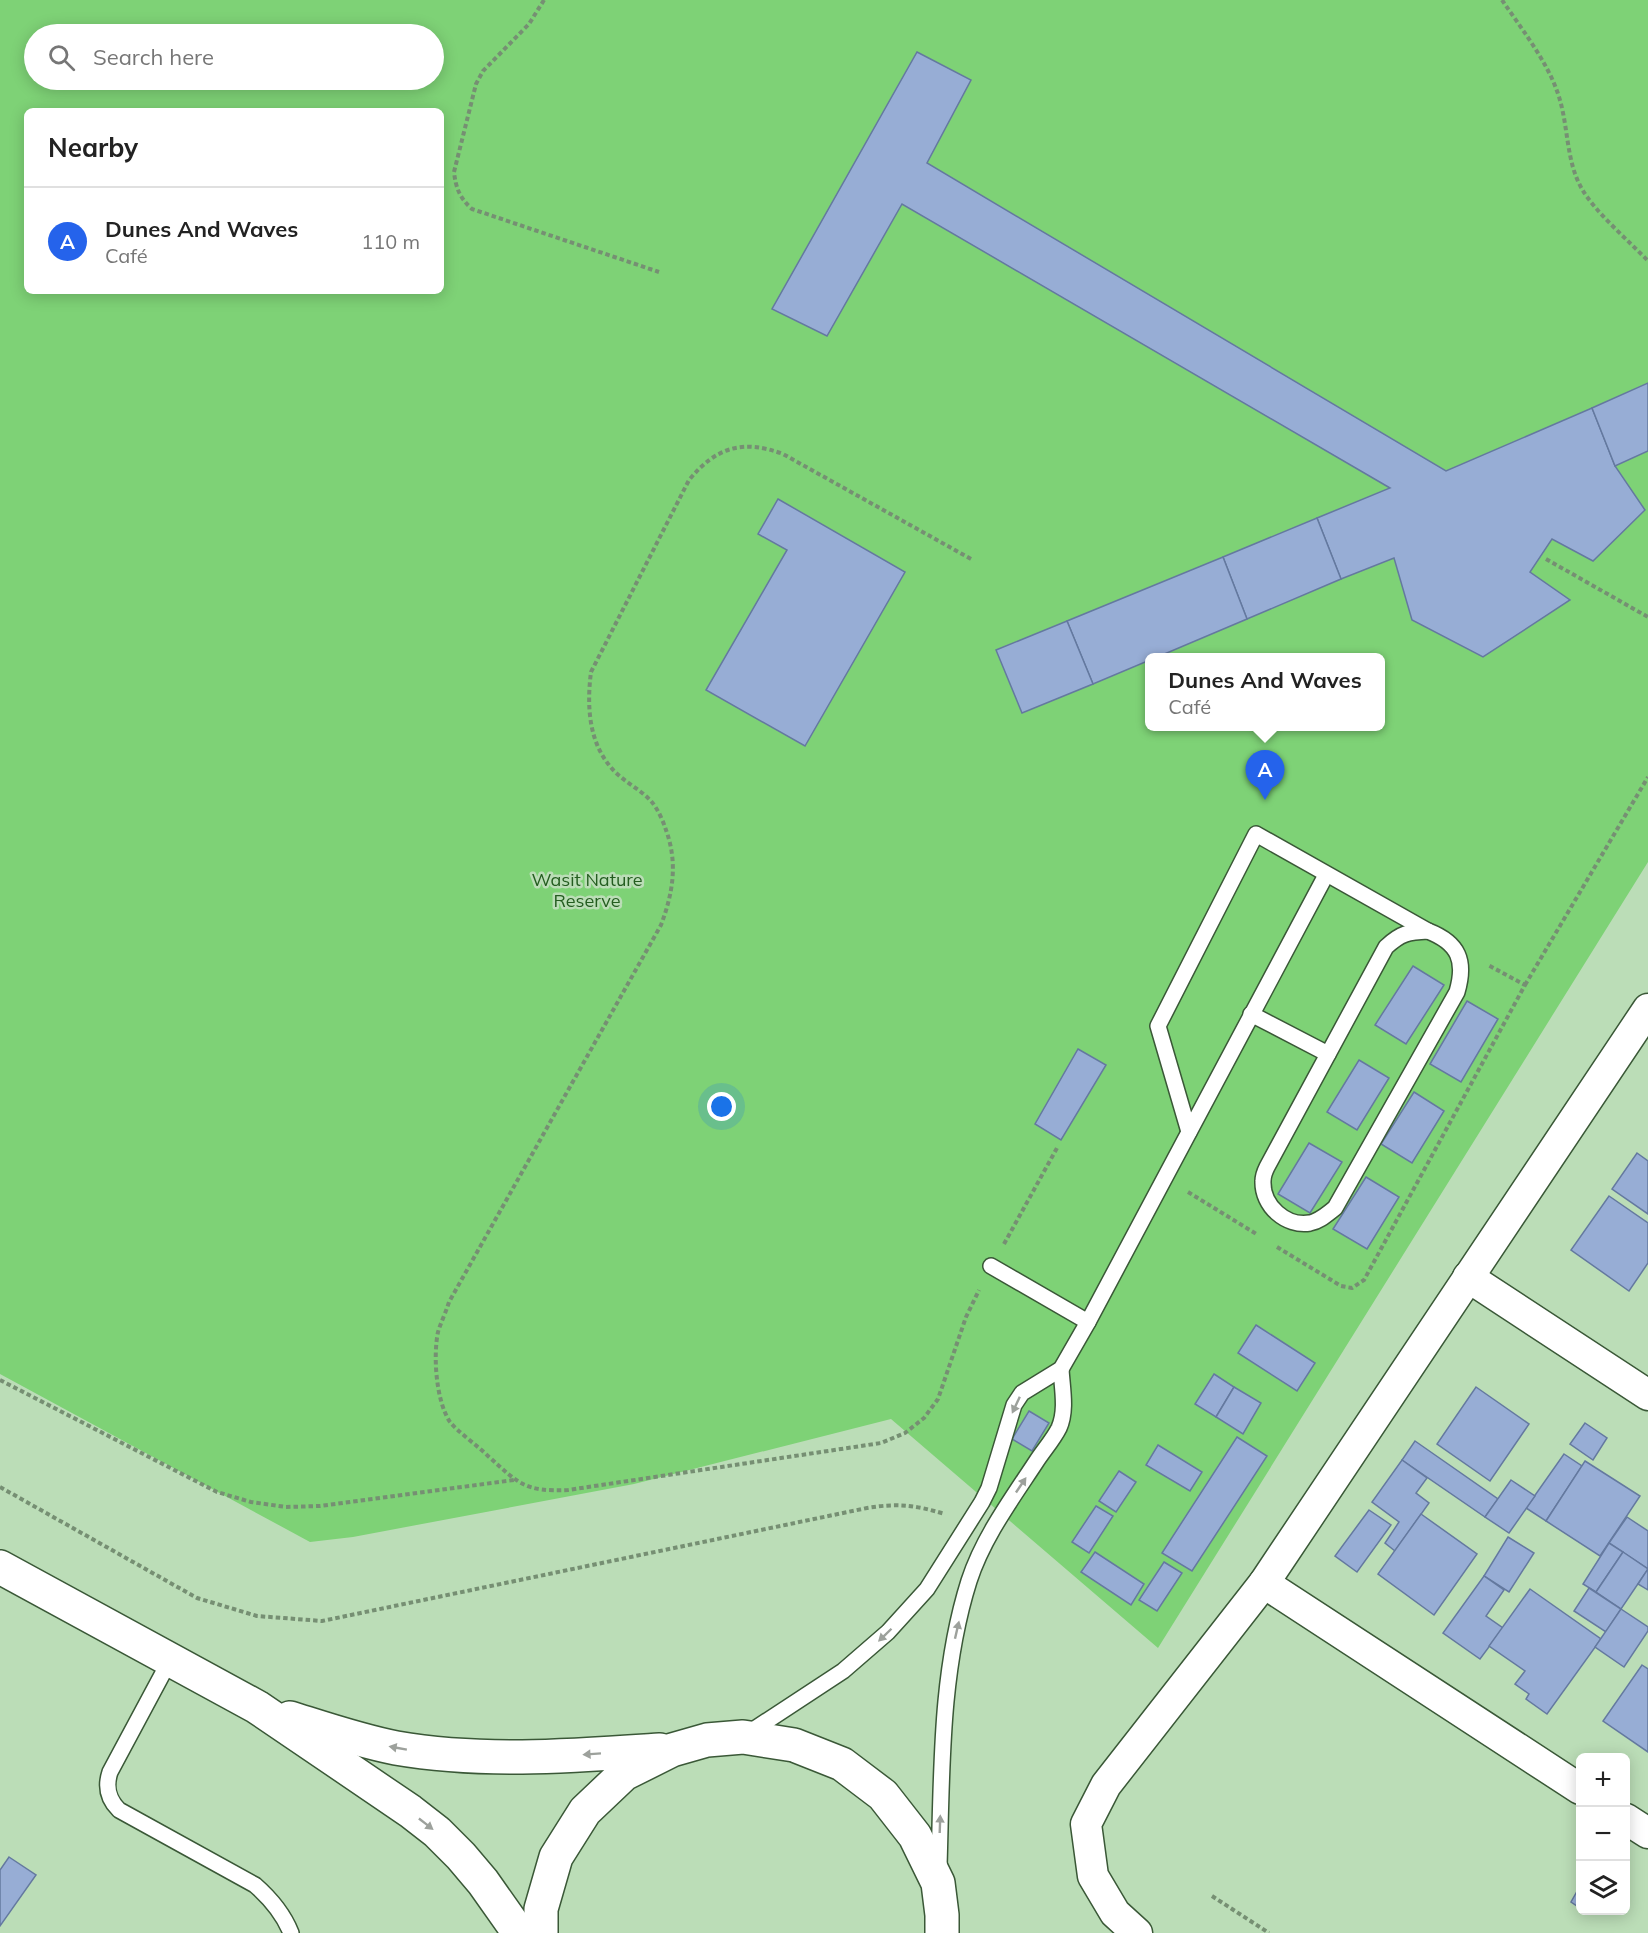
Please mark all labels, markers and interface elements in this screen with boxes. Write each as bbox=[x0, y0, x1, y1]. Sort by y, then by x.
search box bbox=[24, 24, 444, 90]
icon: search bbox=[45, 41, 78, 74]
text: Search here bbox=[93, 43, 214, 71]
text: Nearby bbox=[48, 131, 138, 164]
text: Dunes And Waves bbox=[105, 215, 298, 243]
text: A bbox=[60, 229, 75, 254]
text: 110 m bbox=[361, 229, 420, 254]
text: Café bbox=[105, 243, 148, 268]
popup bbox=[1145, 653, 1385, 731]
text: Dunes And Waves bbox=[1168, 666, 1362, 694]
text: Café bbox=[1168, 694, 1211, 719]
pin: A bbox=[1246, 750, 1284, 800]
park label: Wasit Nature Reserve bbox=[531, 868, 643, 912]
your location bbox=[707, 1092, 736, 1121]
one-way arrow bbox=[1011, 1396, 1021, 1414]
one-way arrow bbox=[1015, 1477, 1026, 1493]
one-way arrow bbox=[953, 1621, 962, 1640]
one-way arrow bbox=[879, 1627, 893, 1641]
one-way arrow bbox=[388, 1743, 407, 1752]
one-way arrow bbox=[583, 1750, 602, 1759]
map controls bbox=[1576, 1753, 1630, 1915]
button: + bbox=[1576, 1753, 1630, 1807]
button: − bbox=[1576, 1807, 1630, 1861]
one-way arrow bbox=[935, 1815, 945, 1834]
one-way arrow bbox=[419, 1817, 434, 1829]
button: layers bbox=[1576, 1861, 1630, 1915]

